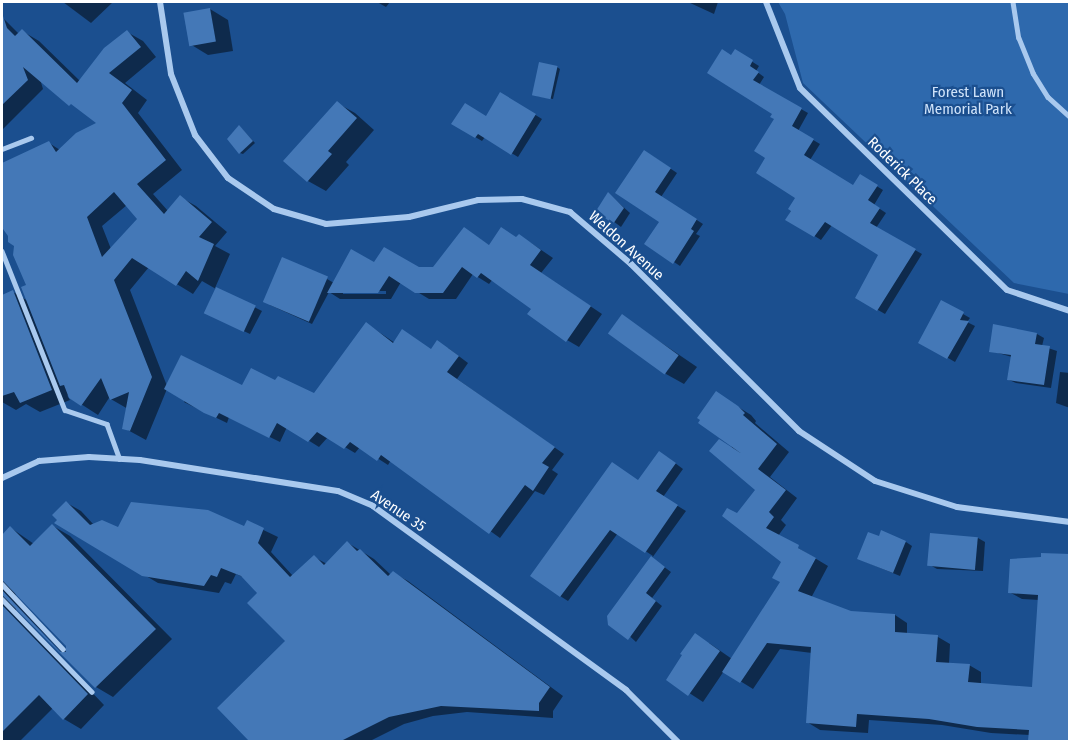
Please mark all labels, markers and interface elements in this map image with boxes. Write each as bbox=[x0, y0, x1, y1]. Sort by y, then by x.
park label: Forest Lawn Memorial Park bbox=[924, 83, 1012, 118]
street label: Roderick Place bbox=[863, 133, 941, 209]
street label: Weldon Avenue bbox=[585, 208, 667, 284]
street label: Avenue 35 bbox=[367, 486, 429, 536]

